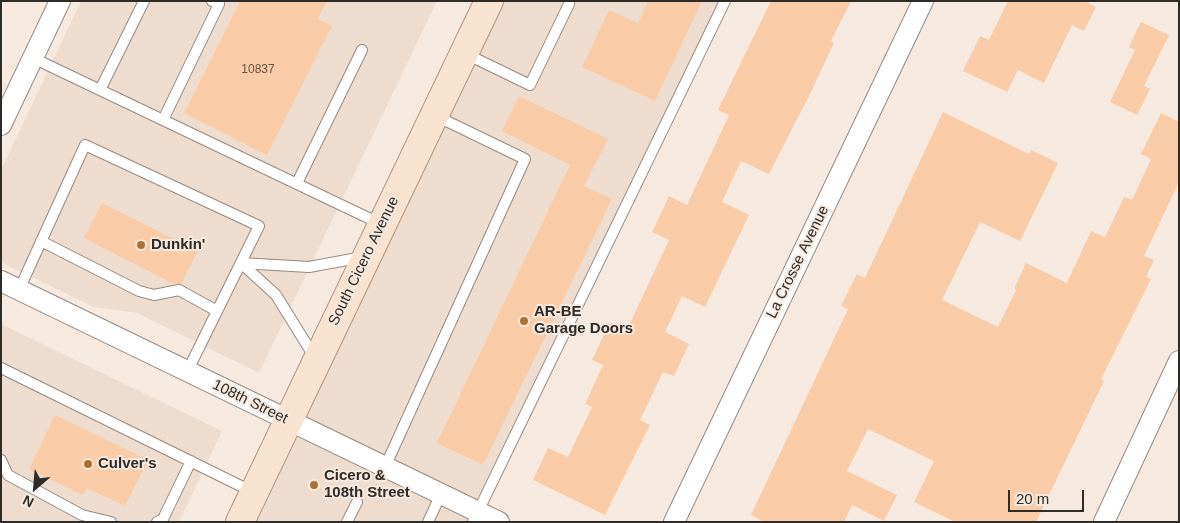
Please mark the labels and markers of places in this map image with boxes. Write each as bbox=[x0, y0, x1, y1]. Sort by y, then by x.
place label: Dunkin' bbox=[151, 236, 205, 254]
marker: Dunkin' bbox=[135, 239, 147, 251]
place label: AR-BE Garage Doors bbox=[534, 303, 633, 338]
marker: AR-BE Garage Doors bbox=[518, 315, 530, 327]
place label: Culver's bbox=[98, 455, 157, 473]
marker: Culver's bbox=[82, 458, 94, 470]
place label: Cicero & 108th Street bbox=[324, 467, 410, 502]
marker: Cicero & 108th Street bbox=[308, 479, 320, 491]

